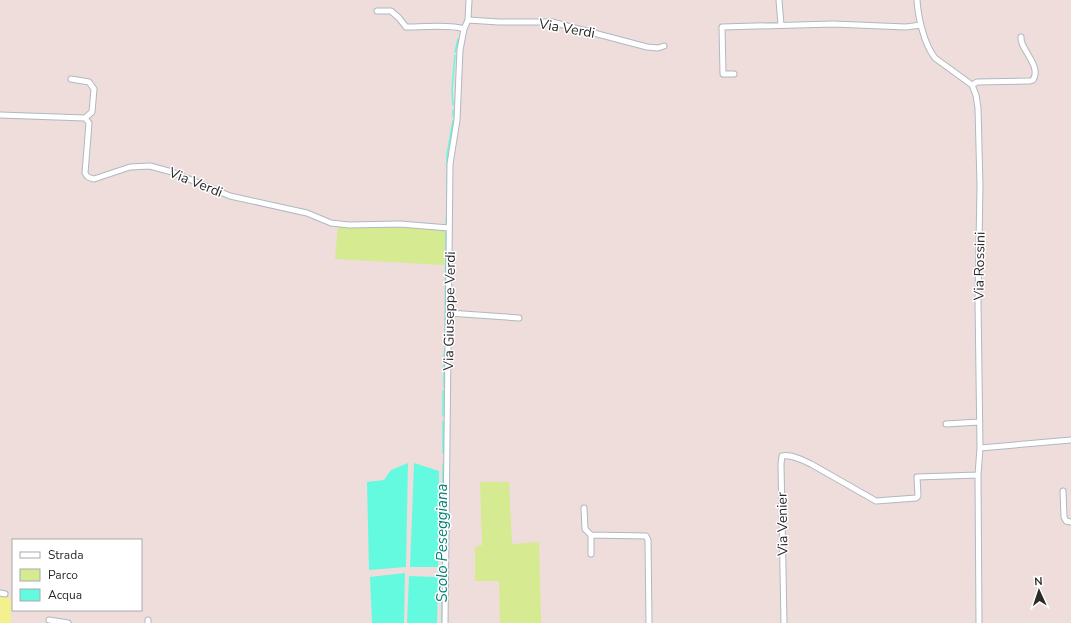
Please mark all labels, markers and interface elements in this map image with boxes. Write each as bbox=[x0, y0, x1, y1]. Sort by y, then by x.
street label: Via Verdi bbox=[536, 14, 596, 43]
street label: Via Verdi bbox=[165, 163, 226, 202]
street label: Via Rossini bbox=[969, 231, 990, 302]
street label: Via Giuseppe Verdi bbox=[439, 251, 460, 372]
water label: Scolo Peseggiana bbox=[432, 484, 452, 602]
street label: Via Venier bbox=[772, 492, 793, 557]
legend bbox=[12, 539, 142, 611]
text: Strada bbox=[48, 547, 84, 563]
text: Parco bbox=[48, 567, 78, 583]
north arrow bbox=[1019, 571, 1059, 611]
text: N bbox=[1034, 574, 1043, 589]
text: Acqua bbox=[48, 587, 82, 603]

